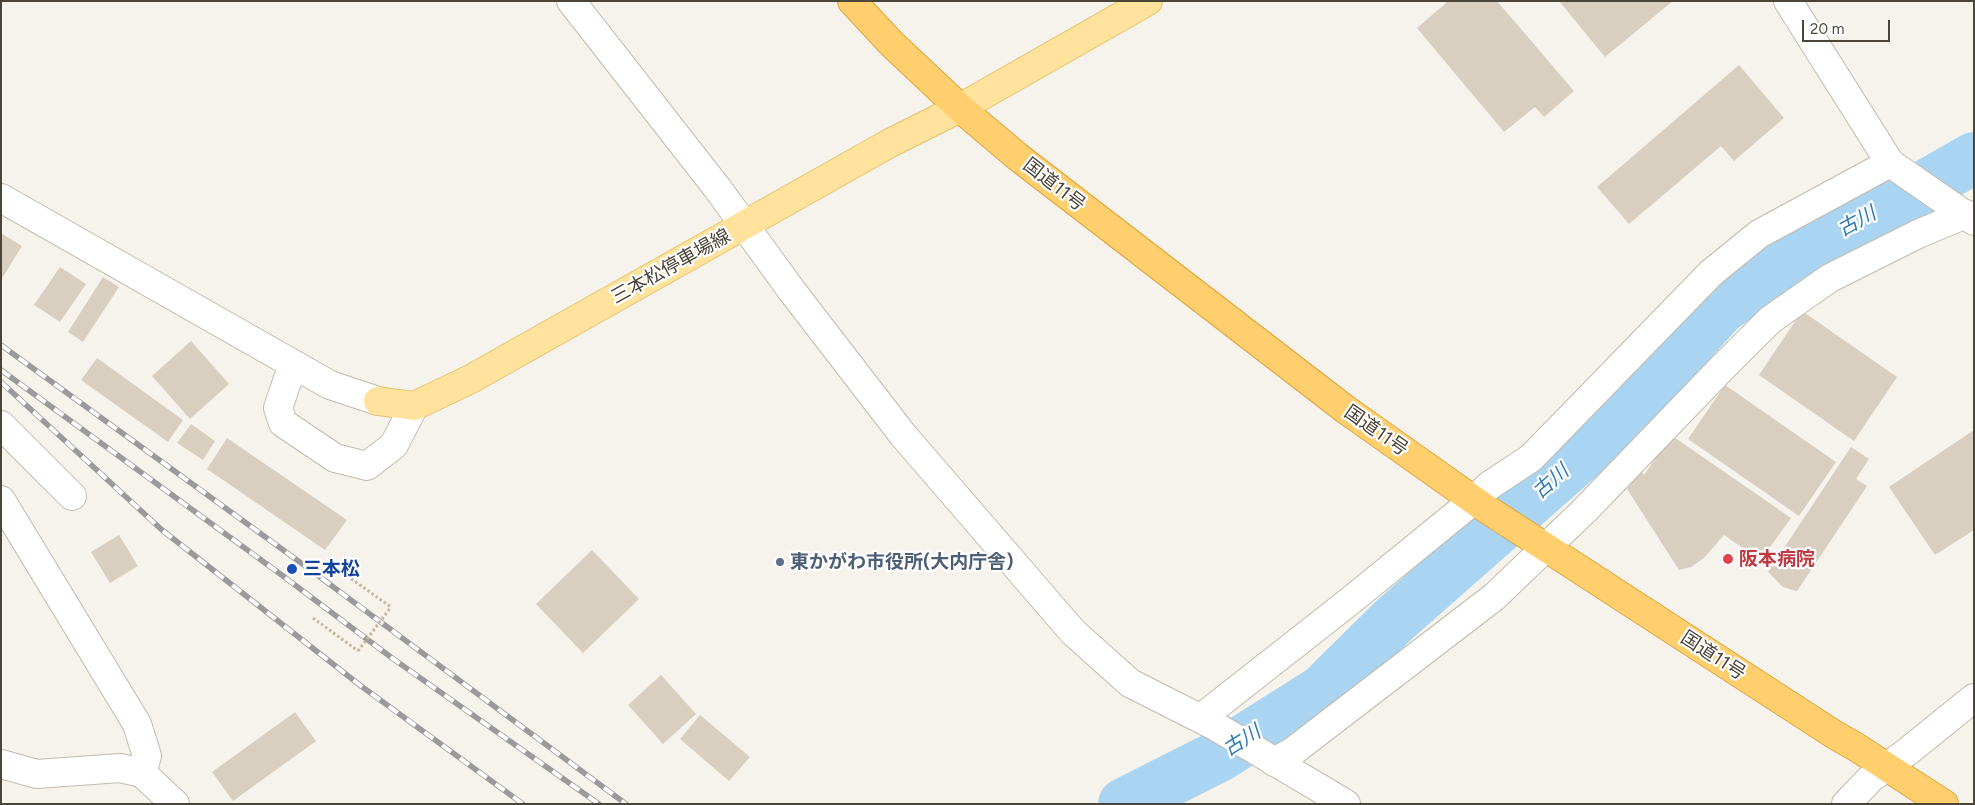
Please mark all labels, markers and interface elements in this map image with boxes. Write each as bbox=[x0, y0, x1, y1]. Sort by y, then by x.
scale bar bbox=[1805, 10, 1892, 42]
text: 20 m bbox=[1810, 20, 1844, 38]
street label: 国道11号 bbox=[1018, 154, 1090, 216]
water label: 古川 bbox=[1834, 202, 1880, 242]
street label: 三本松停車場線 bbox=[607, 225, 735, 309]
street label: 国道11号 bbox=[1340, 401, 1412, 461]
water label: 古川 bbox=[1528, 460, 1574, 504]
place label: 阪本病院 bbox=[1739, 548, 1815, 570]
place label: 東かがわ市役所(大内庁舎) bbox=[790, 551, 1014, 573]
marker: 阪本病院 bbox=[1721, 552, 1735, 566]
marker: 東かがわ市役所(大内庁舎) bbox=[774, 556, 786, 568]
place label: 三本松 bbox=[303, 558, 360, 580]
marker: 三本松 bbox=[285, 562, 299, 576]
street label: 国道11号 bbox=[1676, 627, 1750, 685]
water label: 古川 bbox=[1219, 720, 1265, 762]

